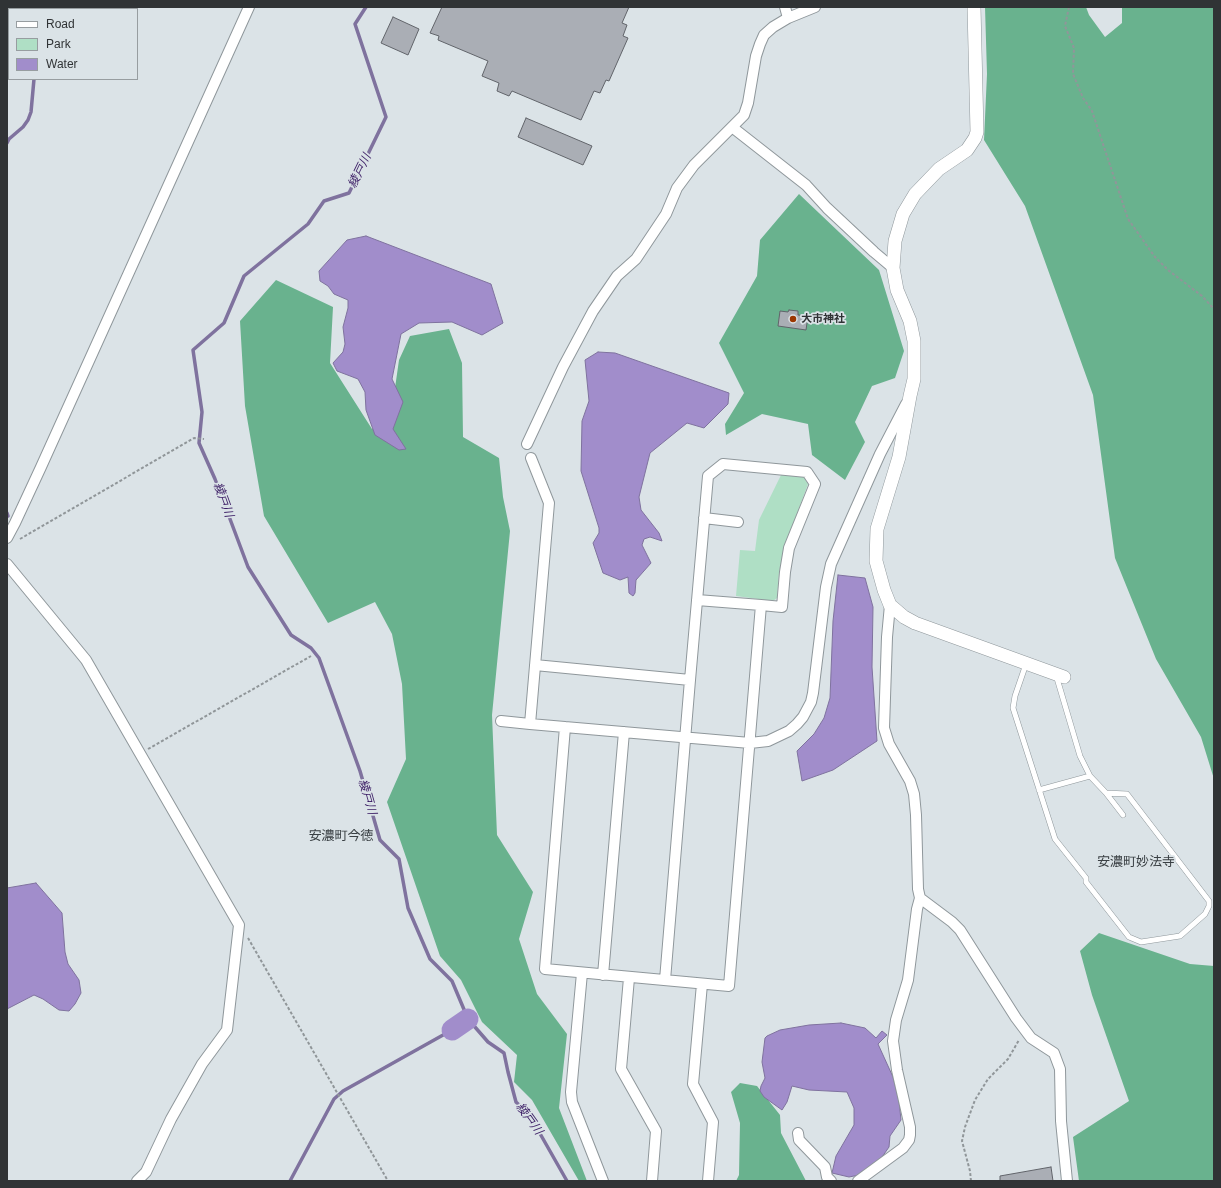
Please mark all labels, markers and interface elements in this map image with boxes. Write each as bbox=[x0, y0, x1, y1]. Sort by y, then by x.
legend bbox=[8, 8, 138, 80]
text: Road bbox=[46, 17, 75, 31]
text: Park bbox=[46, 37, 71, 51]
text: Water bbox=[46, 57, 78, 71]
water label: 綾戸川 bbox=[346, 152, 374, 190]
place label: 大市神社 bbox=[801, 312, 845, 326]
marker: 大市神社 bbox=[788, 314, 798, 324]
water label: 綾戸川 bbox=[210, 481, 236, 519]
water label: 綾戸川 bbox=[355, 778, 379, 816]
district label: 安濃町今徳 bbox=[309, 828, 373, 844]
district label: 安濃町妙法寺 bbox=[1097, 854, 1175, 870]
water label: 綾戸川 bbox=[513, 1100, 545, 1138]

